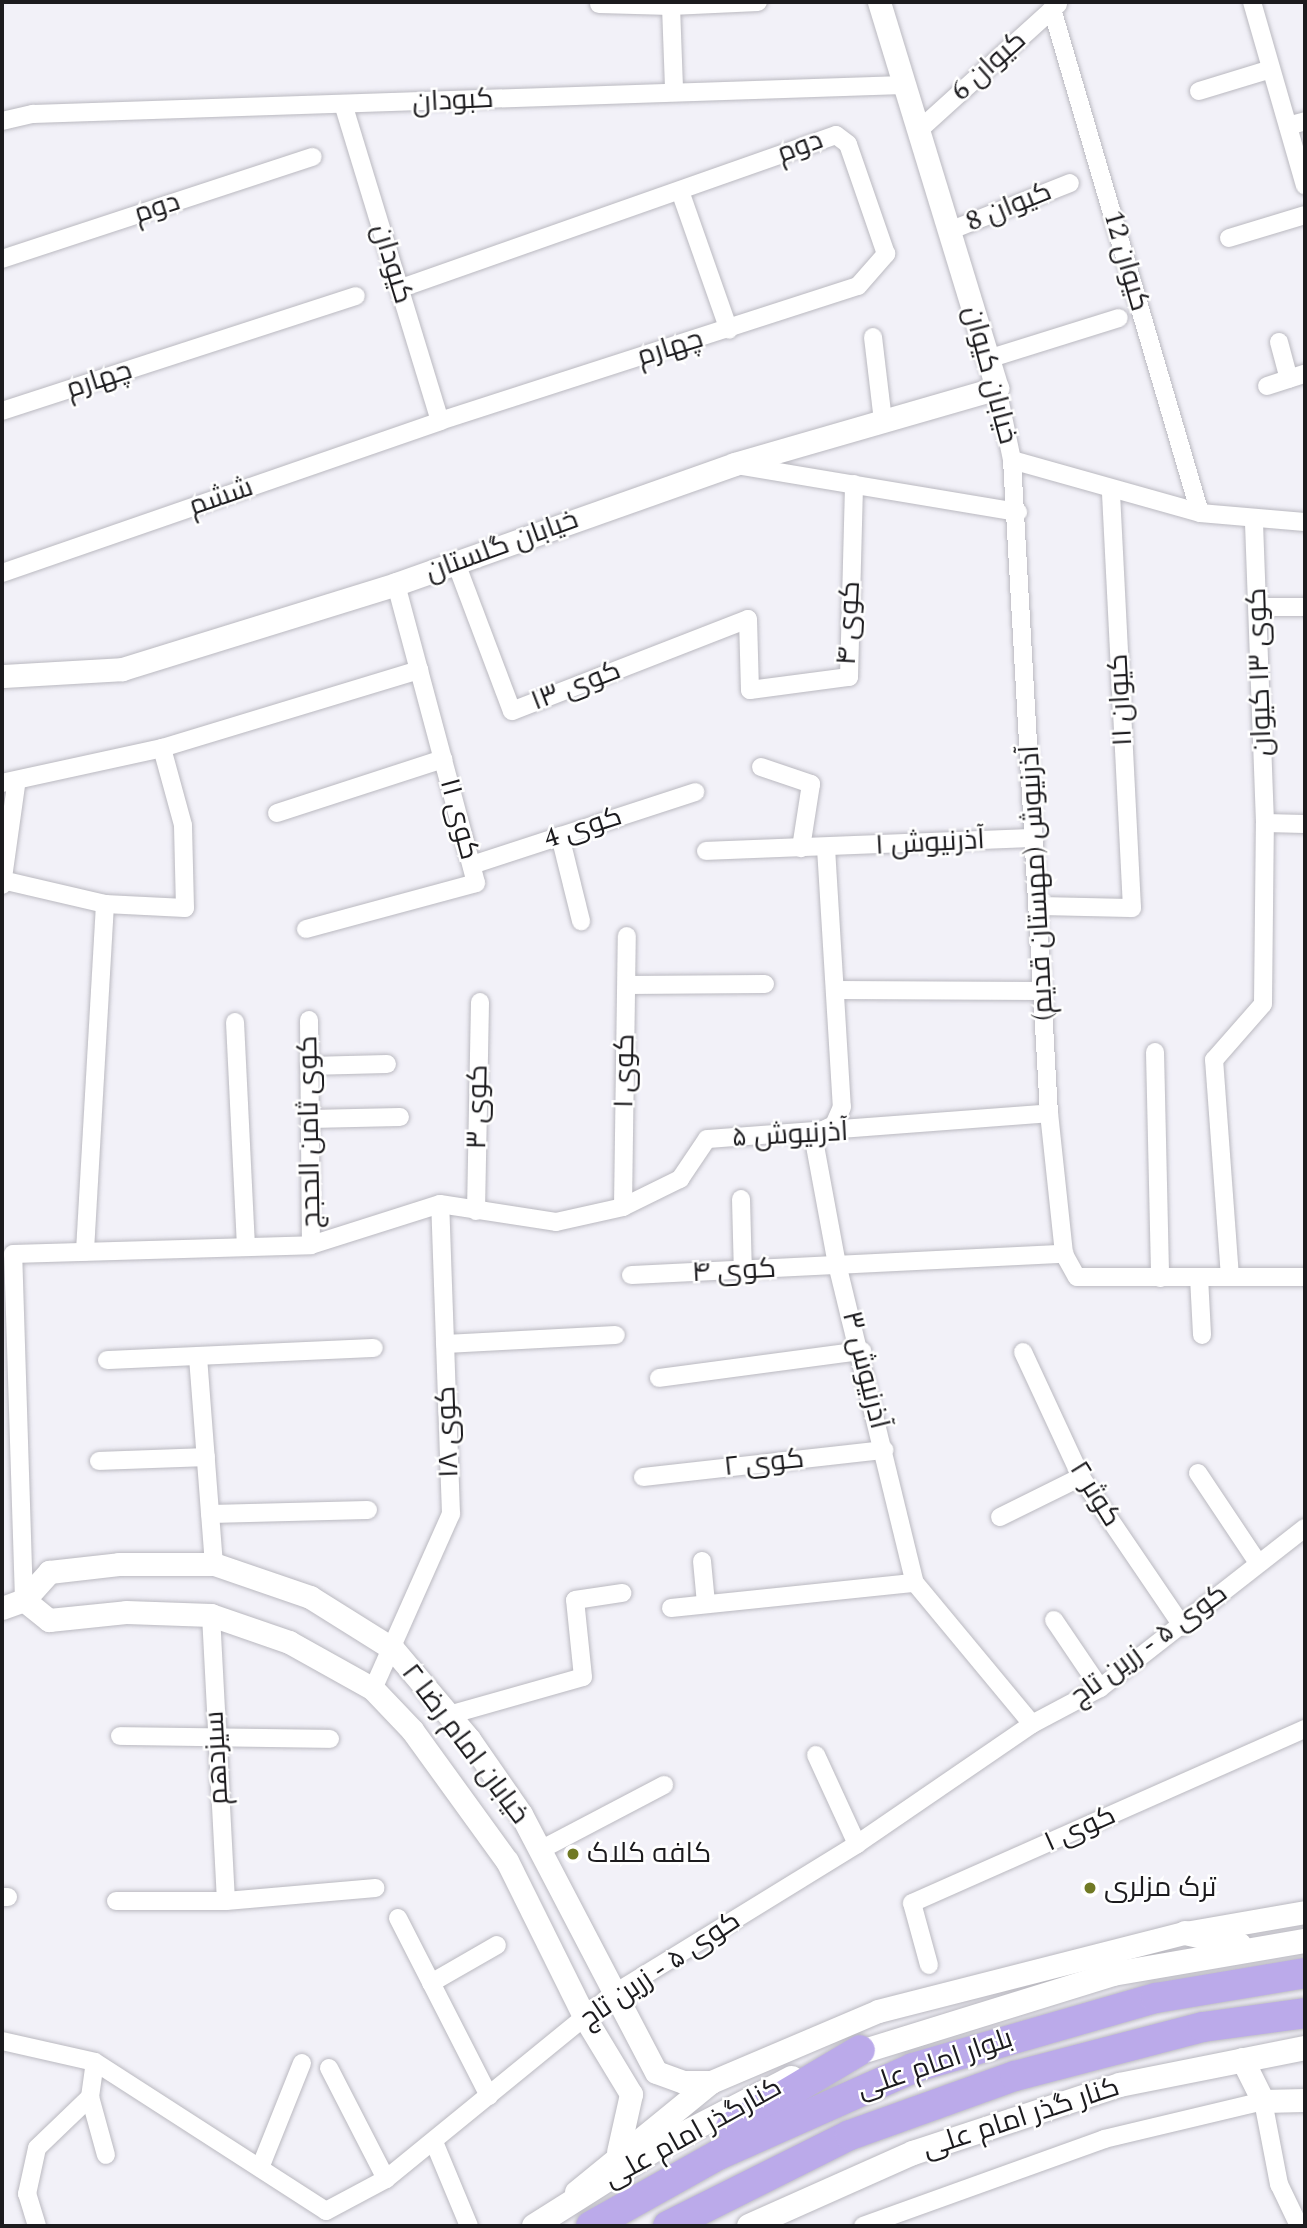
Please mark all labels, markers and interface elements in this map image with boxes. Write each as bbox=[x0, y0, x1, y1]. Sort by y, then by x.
street label: کیوان 6 bbox=[945, 24, 1033, 108]
street label: کبودان bbox=[411, 82, 495, 120]
street label: دوم bbox=[772, 123, 828, 171]
street label: کیوان 8 bbox=[961, 175, 1057, 239]
street label: دوم bbox=[130, 185, 184, 231]
street label: کیوان 12 bbox=[1096, 207, 1156, 315]
street label: کیودان bbox=[364, 220, 420, 308]
street label: خیابان کیوان bbox=[955, 302, 1025, 448]
street label: چهارم bbox=[633, 322, 707, 374]
street label: چهارم bbox=[62, 354, 136, 406]
street label: ششم bbox=[184, 470, 258, 524]
street label: خیابان گلستان bbox=[421, 503, 583, 589]
street label: کوی ۴ bbox=[830, 580, 868, 666]
street label: کوی ۱۳ کیوان bbox=[1240, 587, 1280, 757]
street label: کیوان ۱۱ bbox=[1102, 653, 1140, 747]
street label: کوی ۱۳ bbox=[526, 654, 626, 718]
street label: آذرنیوش (مهستان قدیم) bbox=[1013, 744, 1061, 1022]
street label: کوی ۱۱ bbox=[432, 775, 486, 863]
street label: کوی 4 bbox=[540, 800, 626, 856]
street label: آذرنیوش ۱ bbox=[874, 823, 986, 863]
street label: کوی ۱ bbox=[608, 1034, 642, 1108]
street label: کوی ثامن الحجج bbox=[292, 1035, 328, 1229]
street label: کوی ۳ bbox=[460, 1064, 496, 1150]
street label: آذرنیوش ۵ bbox=[731, 1115, 849, 1155]
street label: کوی ۴ bbox=[691, 1252, 777, 1290]
street label: آذرنیوش ۳ bbox=[834, 1308, 896, 1432]
street label: کوی ۱۸ bbox=[430, 1385, 466, 1479]
street label: کوی ۲ bbox=[722, 1442, 806, 1484]
street label: کوثر ۲ bbox=[1062, 1455, 1128, 1533]
street label: کوی ۵ - زرین تاج bbox=[1064, 1577, 1234, 1713]
street label: خیابان امام رضا ۲ bbox=[394, 1657, 536, 1831]
street label: سیزدهم bbox=[198, 1710, 236, 1806]
street label: کوی ۱ bbox=[1039, 1799, 1121, 1859]
place label: کافه کلاک bbox=[587, 1837, 711, 1871]
marker: کافه کلاک bbox=[565, 1846, 581, 1862]
place label: ترک مزلری bbox=[1104, 1871, 1216, 1905]
marker: ترک مزلری bbox=[1082, 1880, 1098, 1896]
street label: کوی ۵ - زرین تاج bbox=[573, 1904, 747, 2036]
street label: بلوار امام علی bbox=[853, 2022, 1017, 2106]
street label: کنارگذر امام علی bbox=[598, 2070, 788, 2196]
street label: کنار گذر امام علی bbox=[918, 2070, 1124, 2166]

